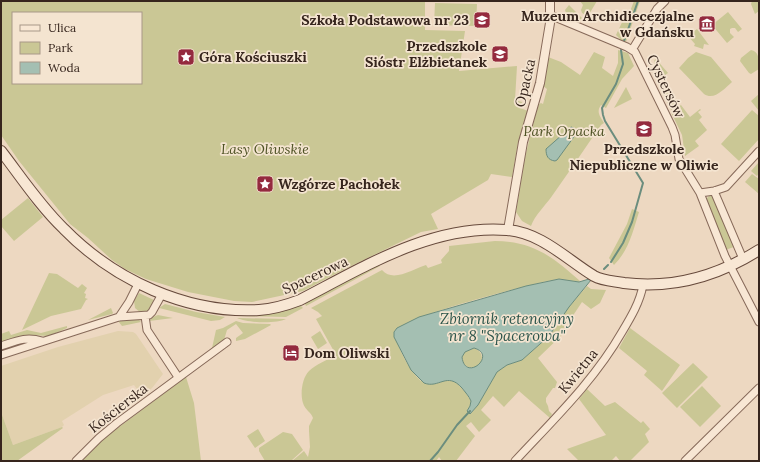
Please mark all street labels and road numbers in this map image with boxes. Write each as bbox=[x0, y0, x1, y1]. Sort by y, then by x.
street label: Cystersów bbox=[643, 51, 689, 121]
street label: Opacka bbox=[511, 57, 539, 109]
street label: Spacerowa bbox=[279, 252, 351, 298]
street label: Kwietna bbox=[554, 345, 602, 397]
street label: Kościerska bbox=[85, 379, 151, 437]

